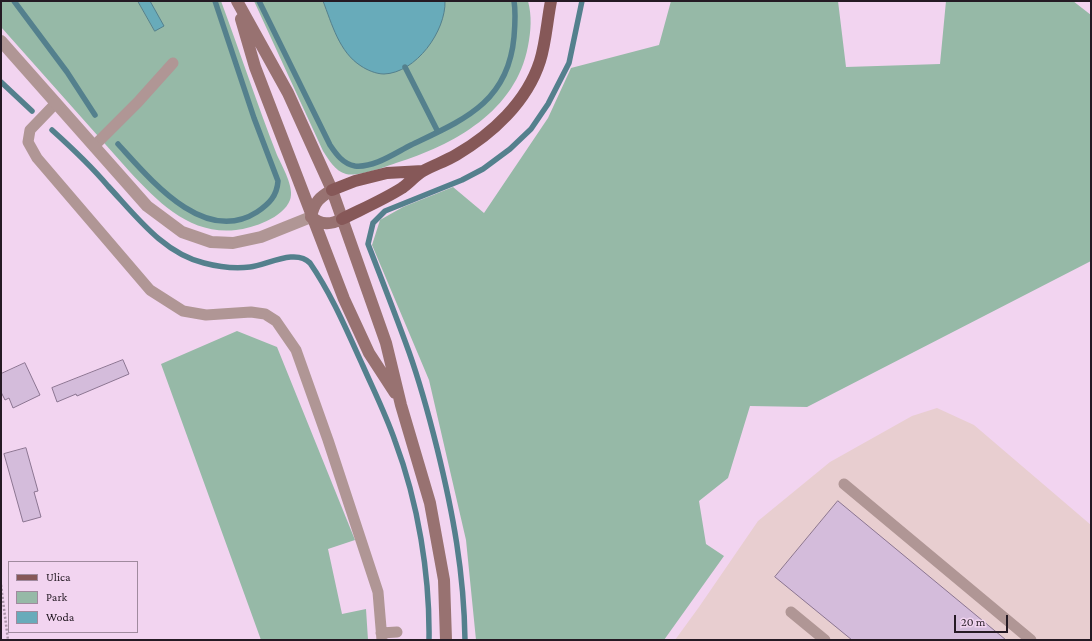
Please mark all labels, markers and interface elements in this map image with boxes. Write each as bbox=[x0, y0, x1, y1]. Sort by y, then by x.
legend bbox=[8, 561, 138, 633]
text: Ulica bbox=[46, 570, 71, 584]
text: Park bbox=[46, 590, 67, 604]
scale bar bbox=[956, 607, 1010, 633]
text: Woda bbox=[46, 610, 74, 624]
text: 20 m bbox=[961, 615, 985, 629]

